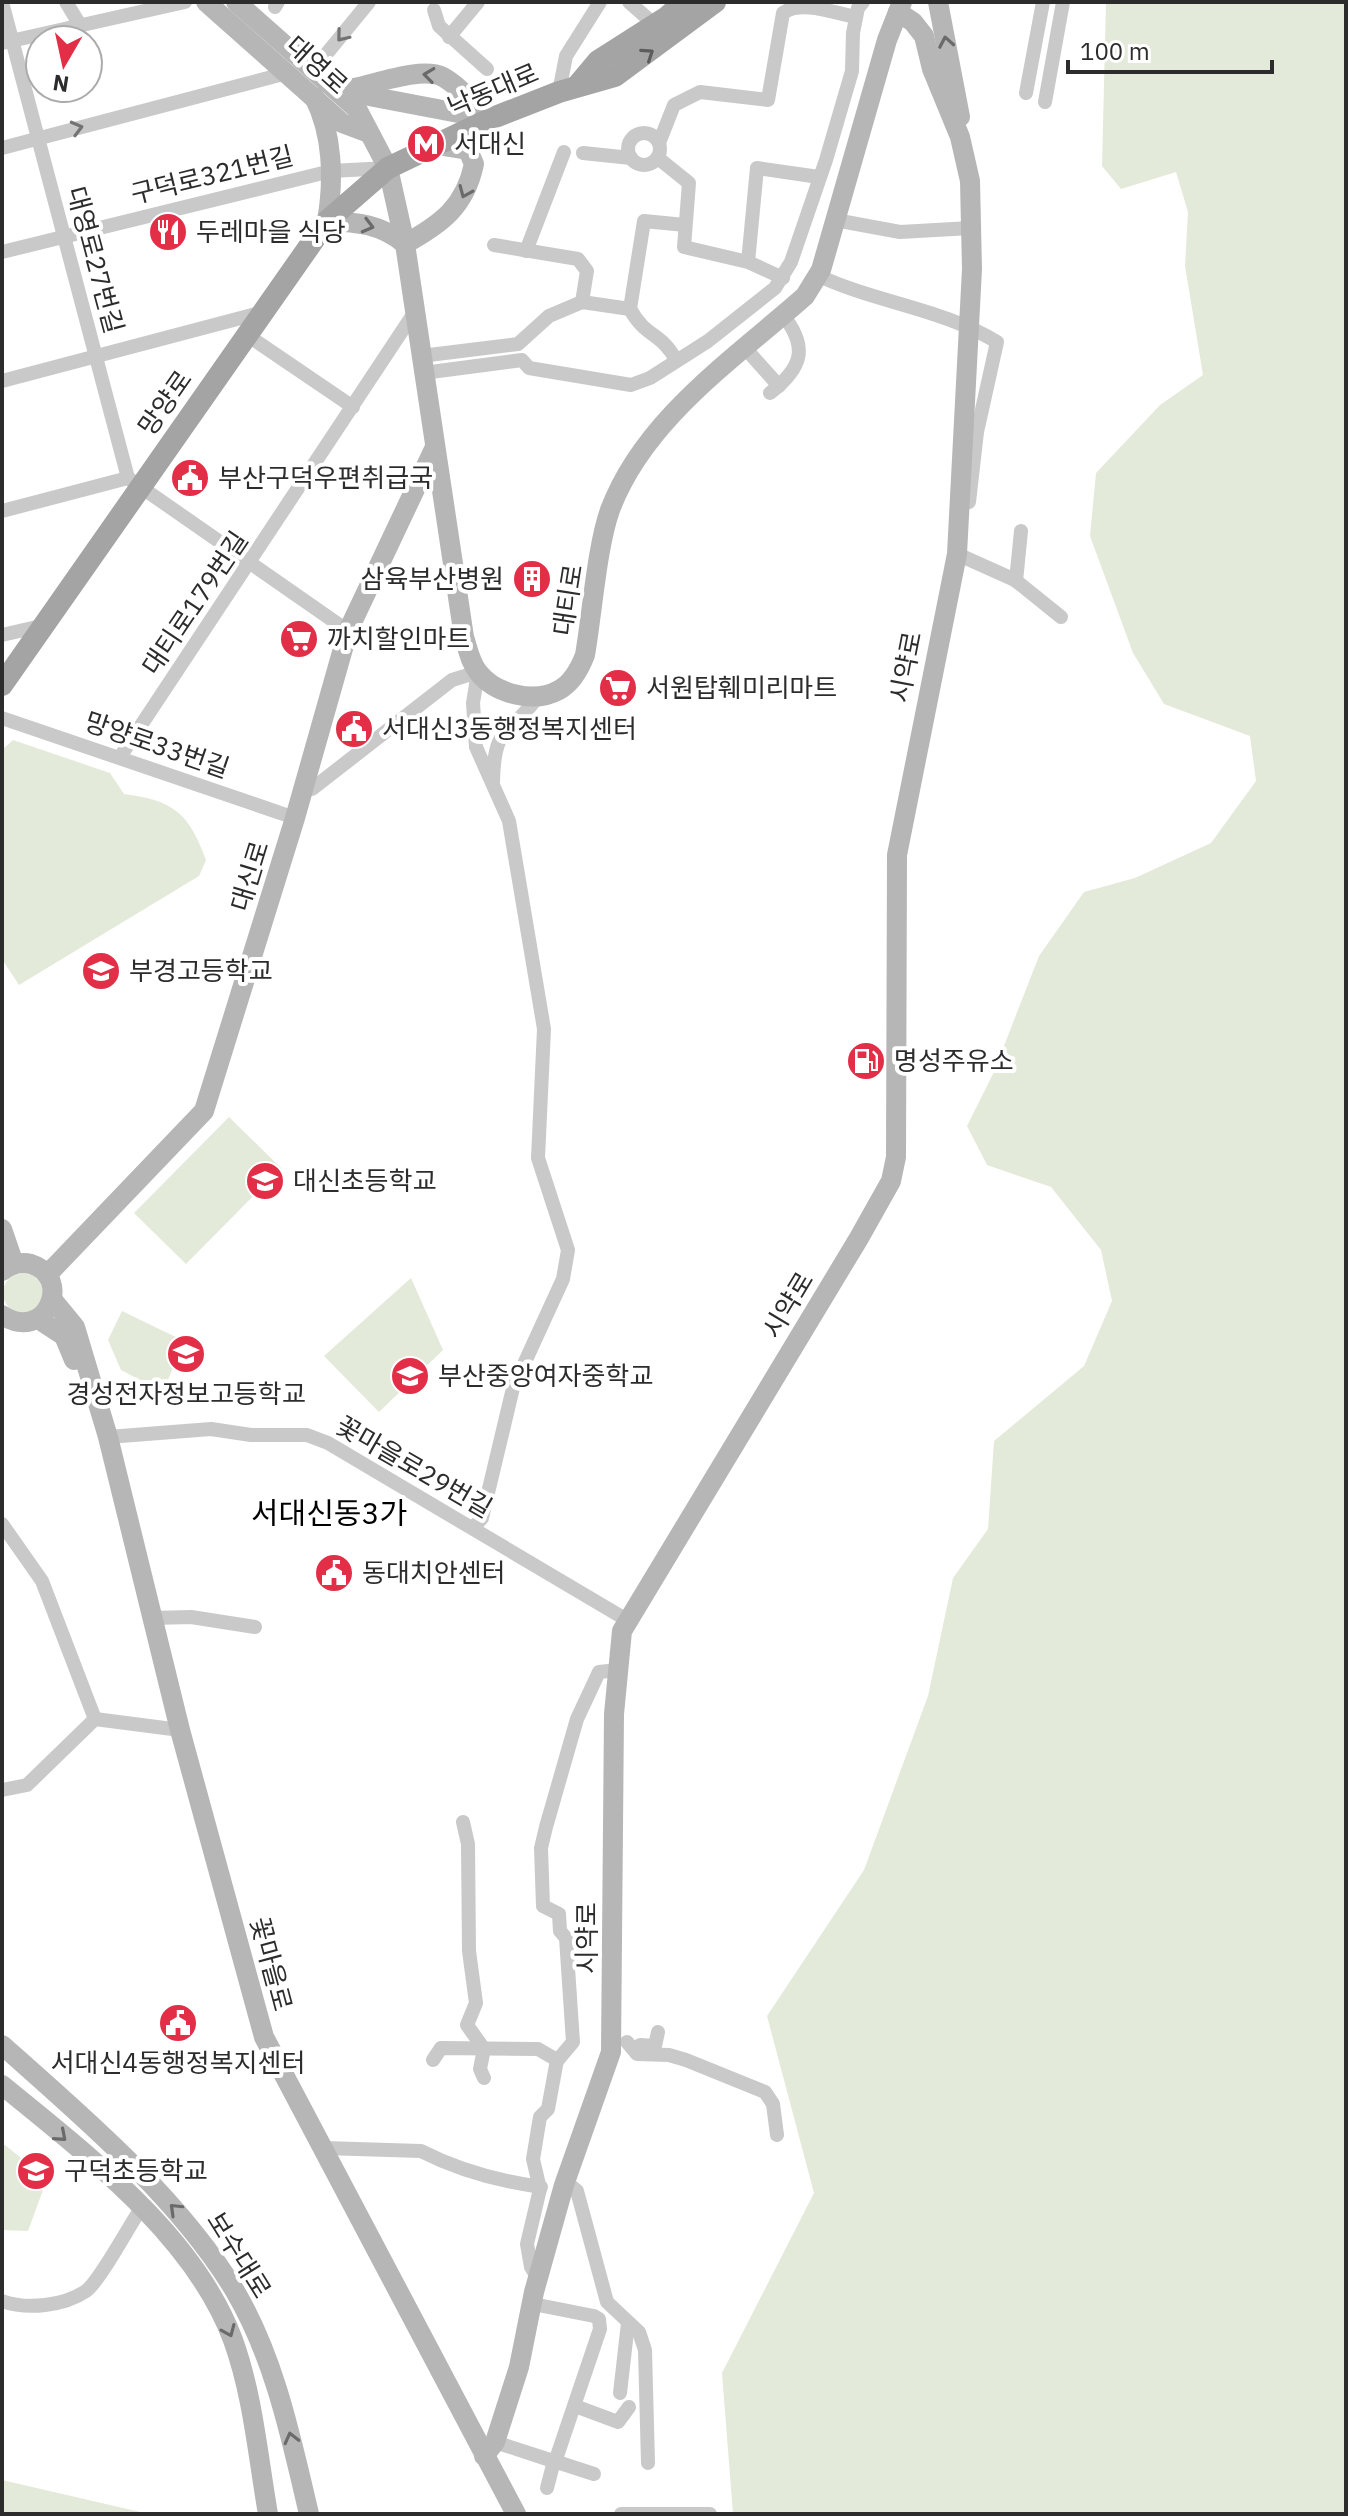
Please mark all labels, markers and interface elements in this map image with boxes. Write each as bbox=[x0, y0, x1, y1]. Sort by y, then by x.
north arrow bbox=[24, 24, 104, 104]
scale bar bbox=[1068, 24, 1272, 74]
one-way arrow bbox=[337, 26, 351, 41]
street label: 대영로 bbox=[280, 28, 356, 101]
one-way arrow bbox=[939, 35, 956, 49]
text: 100 m bbox=[1080, 35, 1150, 67]
one-way arrow bbox=[639, 49, 653, 64]
street label: 낙동대로 bbox=[442, 55, 543, 123]
one-way arrow bbox=[422, 67, 436, 84]
text: N bbox=[51, 69, 71, 100]
one-way arrow bbox=[70, 121, 84, 138]
metro station icon: 서대신 bbox=[405, 123, 447, 165]
place label: 서대신 bbox=[454, 126, 526, 160]
street label: 구덕로321번길 bbox=[127, 137, 297, 211]
street label: 대영로27번길 bbox=[60, 183, 132, 337]
one-way arrow bbox=[458, 184, 475, 198]
restaurant icon: 두레마을 식당 bbox=[147, 211, 189, 253]
place label: 두레마을 식당 bbox=[196, 214, 346, 248]
one-way arrow bbox=[361, 216, 375, 233]
street label: 망양로 bbox=[130, 363, 199, 442]
public building icon: 부산구덕우편취급국 bbox=[169, 457, 211, 499]
place label: 부산구덕우편취급국 bbox=[218, 460, 433, 494]
street label: 대티로179번길 bbox=[134, 524, 255, 681]
building icon: 삼육부산병원 bbox=[511, 558, 553, 600]
place label: 삼육부산병원 bbox=[360, 561, 504, 595]
street label: 대티로 bbox=[545, 562, 589, 638]
supermarket icon: 까치할인마트 bbox=[278, 618, 320, 660]
place label: 까치할인마트 bbox=[327, 621, 471, 655]
street label: 시약로 bbox=[881, 628, 929, 705]
supermarket icon: 서원탑훼미리마트 bbox=[597, 667, 639, 709]
place label: 서원탑훼미리마트 bbox=[646, 670, 837, 704]
street label: 망양로33번길 bbox=[80, 703, 234, 785]
public building icon: 서대신3동행정복지센터 bbox=[333, 708, 375, 750]
place label: 서대신3동행정복지센터 bbox=[382, 711, 637, 745]
street label: 대신로 bbox=[222, 836, 276, 915]
school or university icon: 부경고등학교 bbox=[80, 950, 122, 992]
place label: 부경고등학교 bbox=[129, 953, 273, 987]
fuel station icon: 명성주유소 bbox=[845, 1040, 887, 1082]
place label: 명성주유소 bbox=[894, 1043, 1014, 1077]
school or university icon: 대신초등학교 bbox=[244, 1160, 286, 1202]
place label: 대신초등학교 bbox=[293, 1163, 437, 1197]
street label: 시약로 bbox=[754, 1265, 820, 1344]
school or university icon: 경성전자정보고등학교 bbox=[165, 1333, 207, 1375]
school or university icon: 부산중앙여자중학교 bbox=[389, 1355, 431, 1397]
place label: 부산중앙여자중학교 bbox=[438, 1358, 653, 1392]
place label: 경성전자정보고등학교 bbox=[66, 1376, 306, 1410]
street label: 꽃마을로29번길 bbox=[330, 1408, 499, 1525]
district label: 서대신동3가 bbox=[251, 1493, 407, 1532]
public building icon: 동대치안센터 bbox=[313, 1552, 355, 1594]
place label: 동대치안센터 bbox=[362, 1555, 506, 1589]
street label: 시약로 bbox=[569, 1902, 603, 1974]
street label: 꽃마을로 bbox=[243, 1913, 301, 2014]
public building icon: 서대신4동행정복지센터 bbox=[157, 2002, 199, 2044]
place label: 서대신4동행정복지센터 bbox=[51, 2045, 305, 2079]
one-way arrow bbox=[51, 2126, 66, 2141]
school or university icon: 구덕초등학교 bbox=[15, 2150, 57, 2192]
place label: 구덕초등학교 bbox=[64, 2153, 208, 2187]
one-way arrow bbox=[170, 2204, 184, 2218]
street label: 보수대로 bbox=[200, 2205, 280, 2304]
one-way arrow bbox=[219, 2323, 236, 2337]
one-way arrow bbox=[283, 2432, 300, 2446]

